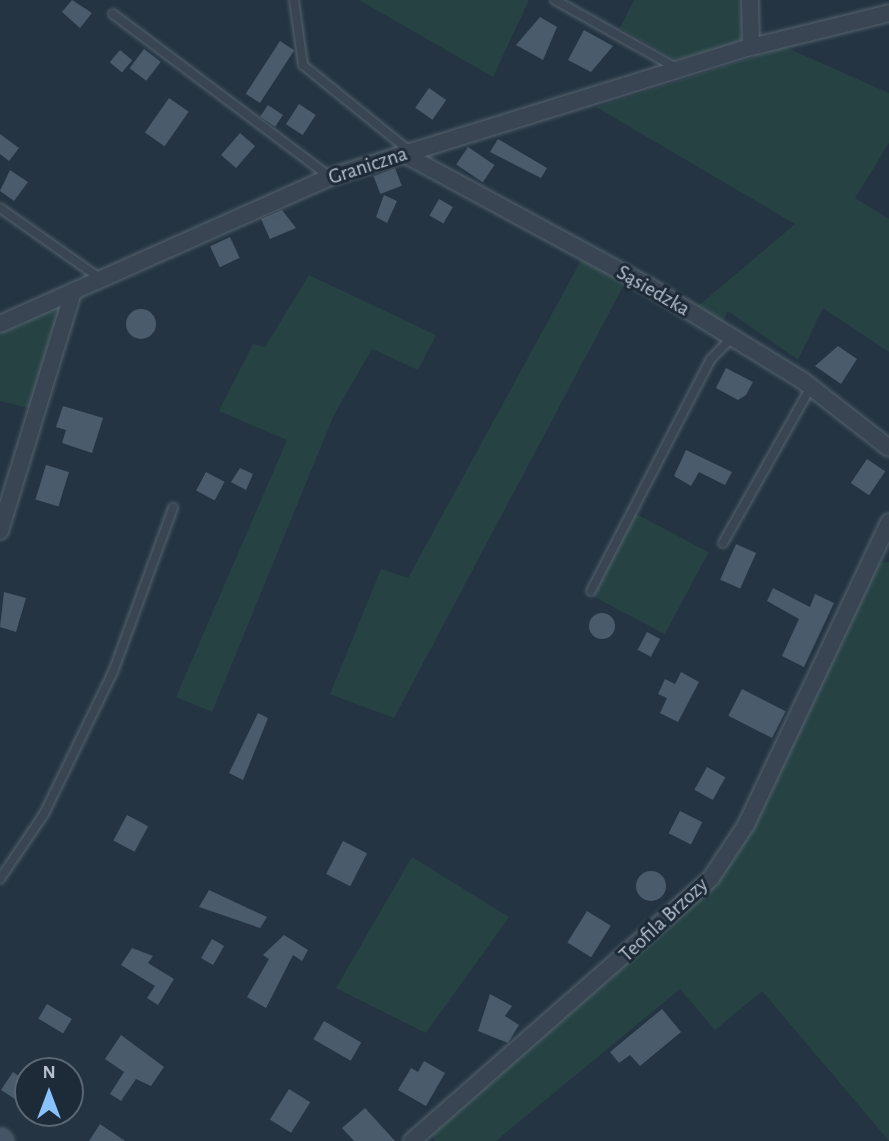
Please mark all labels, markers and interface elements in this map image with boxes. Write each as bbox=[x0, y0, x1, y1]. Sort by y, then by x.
street label: Graniczna bbox=[325, 141, 411, 191]
street label: Sąsiedzka bbox=[612, 260, 694, 322]
street label: Teofila Brzozy bbox=[614, 872, 714, 968]
north arrow bbox=[14, 1057, 84, 1127]
text: N bbox=[42, 1063, 56, 1082]

